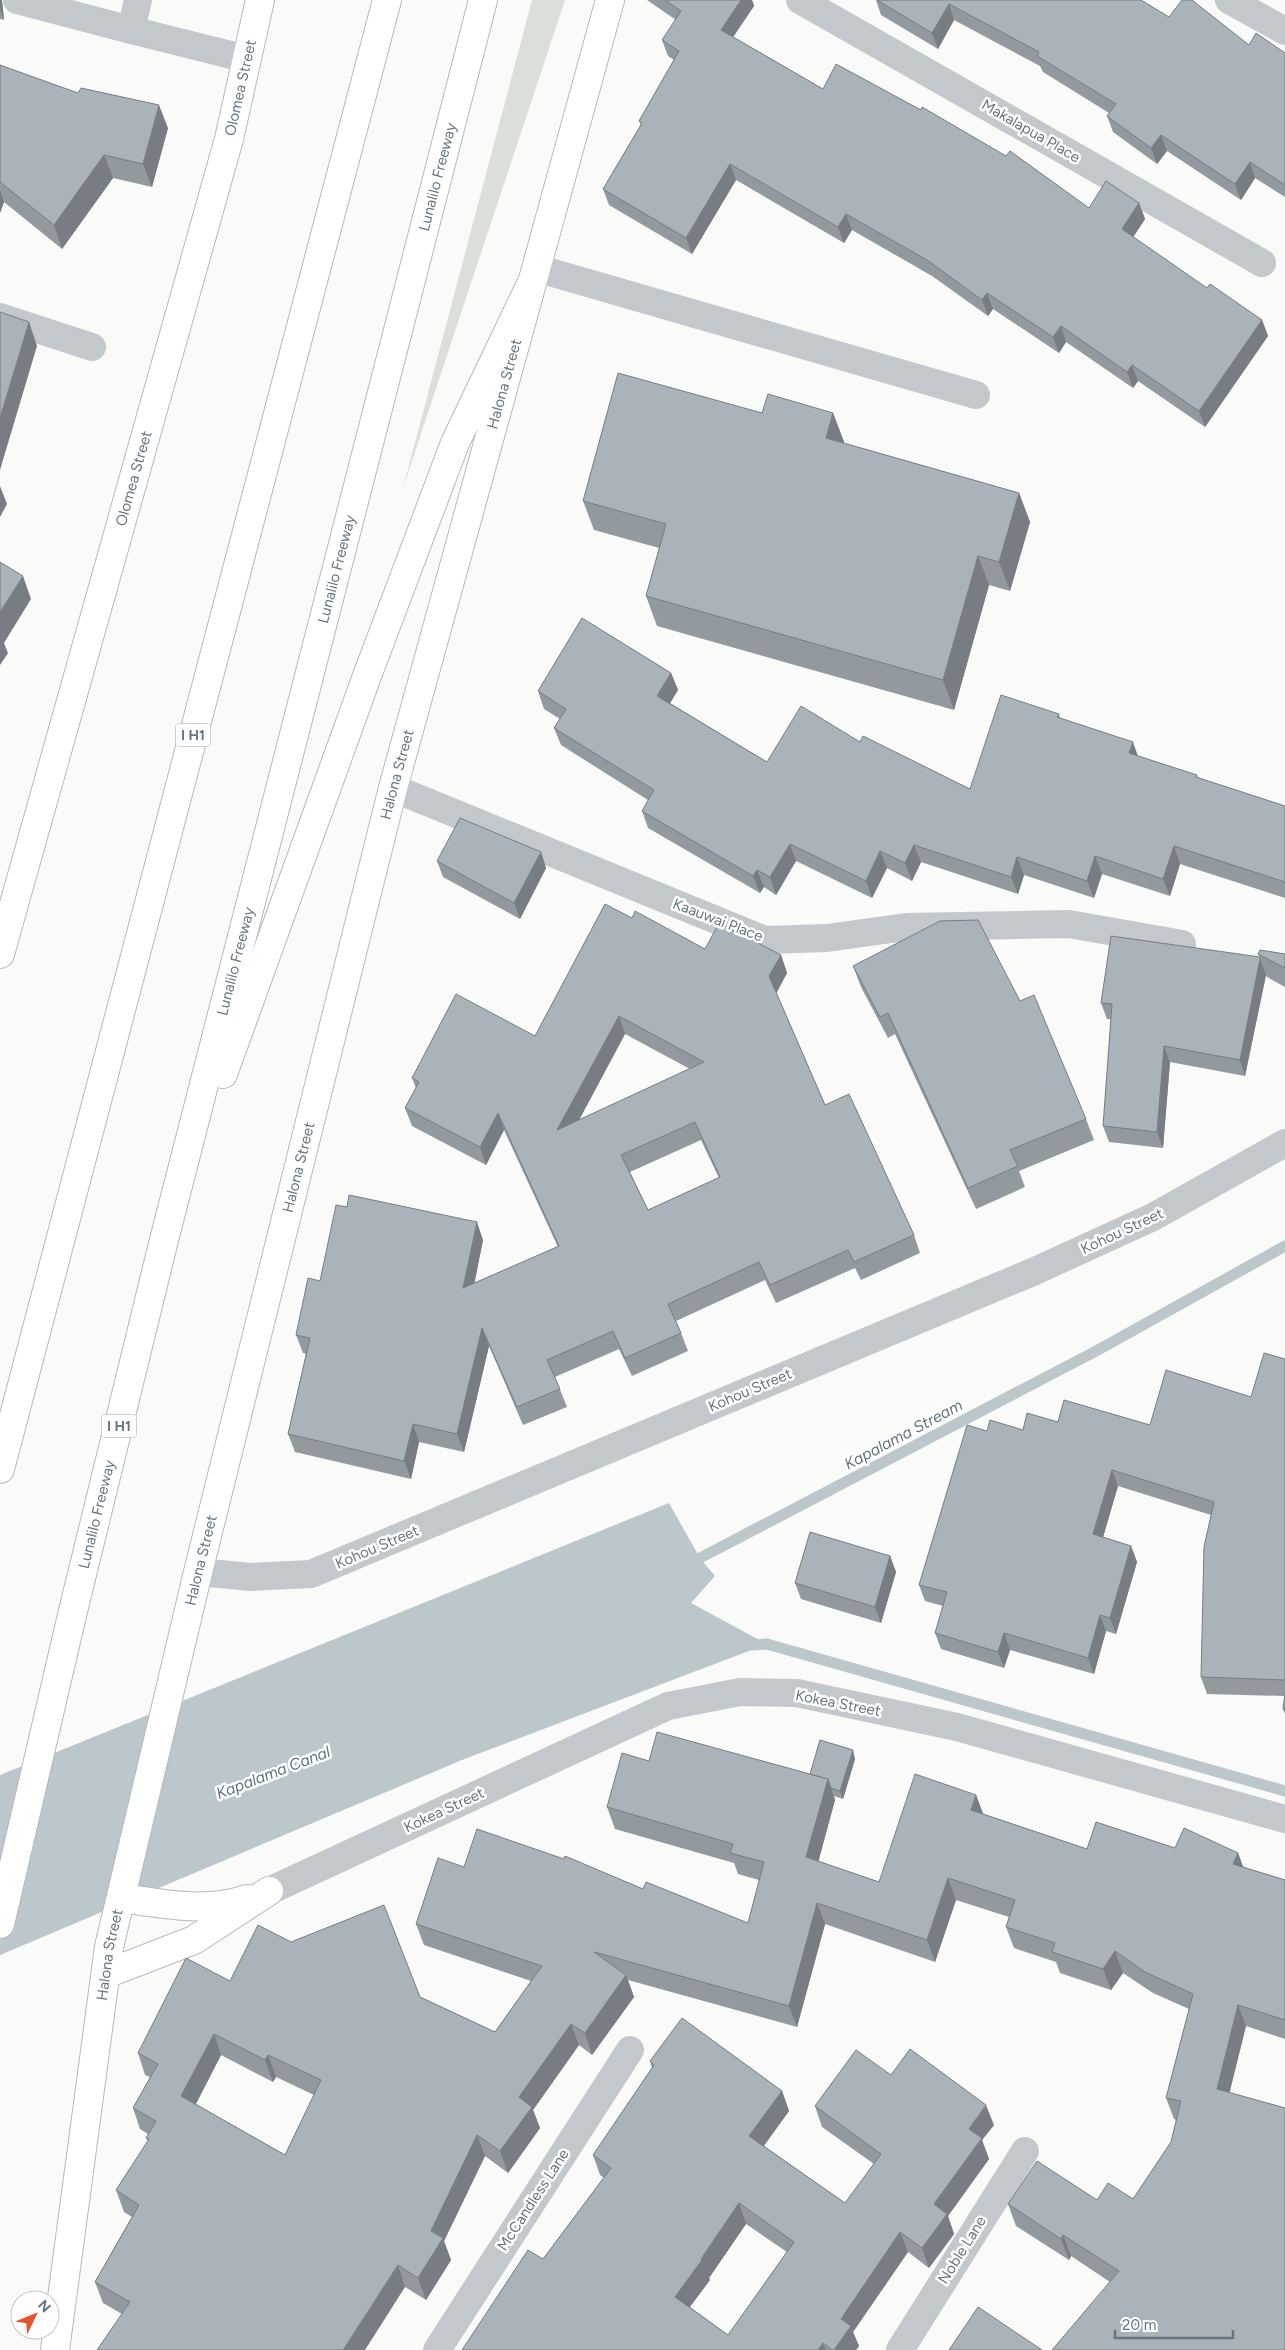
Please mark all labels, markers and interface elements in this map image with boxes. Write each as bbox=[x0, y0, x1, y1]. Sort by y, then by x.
street label: Olomea Street bbox=[221, 38, 260, 138]
street label: Makalapua Place bbox=[979, 96, 1083, 166]
street label: Lunalilo Freeway bbox=[415, 121, 460, 233]
street label: Halona Street bbox=[483, 337, 525, 431]
street label: Olomea Street bbox=[112, 428, 156, 528]
street label: Lunalilo Freeway bbox=[314, 513, 359, 625]
road number: I H1 bbox=[176, 724, 210, 746]
street label: Halona Street bbox=[376, 727, 418, 821]
street label: Kaauwai Place bbox=[670, 895, 766, 945]
street label: Lunalilo Freeway bbox=[213, 905, 258, 1017]
street label: Halona Street bbox=[279, 1120, 319, 1215]
street label: Kohou Street bbox=[1078, 1204, 1166, 1258]
street label: Kohou Street bbox=[706, 1364, 795, 1416]
water label: Kapalama Stream bbox=[841, 1395, 966, 1474]
road number: I H1 bbox=[102, 1414, 136, 1438]
street label: Lunalilo Freeway bbox=[75, 1458, 119, 1570]
street label: Halona Street bbox=[181, 1513, 221, 1608]
street label: Kohou Street bbox=[333, 1521, 422, 1573]
street label: Kokea Street bbox=[794, 1686, 882, 1720]
water label: Kapalama Canal bbox=[213, 1742, 333, 1803]
street label: Kokea Street bbox=[401, 1783, 487, 1836]
street label: Halona Street bbox=[93, 1907, 127, 2002]
street label: McCandless Lane bbox=[493, 2146, 573, 2254]
street label: Noble Lane bbox=[934, 2213, 990, 2287]
north arrow bbox=[10, 2290, 60, 2340]
text: N bbox=[34, 2297, 54, 2316]
scale bar bbox=[1115, 2308, 1232, 2340]
text: 20 m bbox=[1122, 2316, 1156, 2334]

